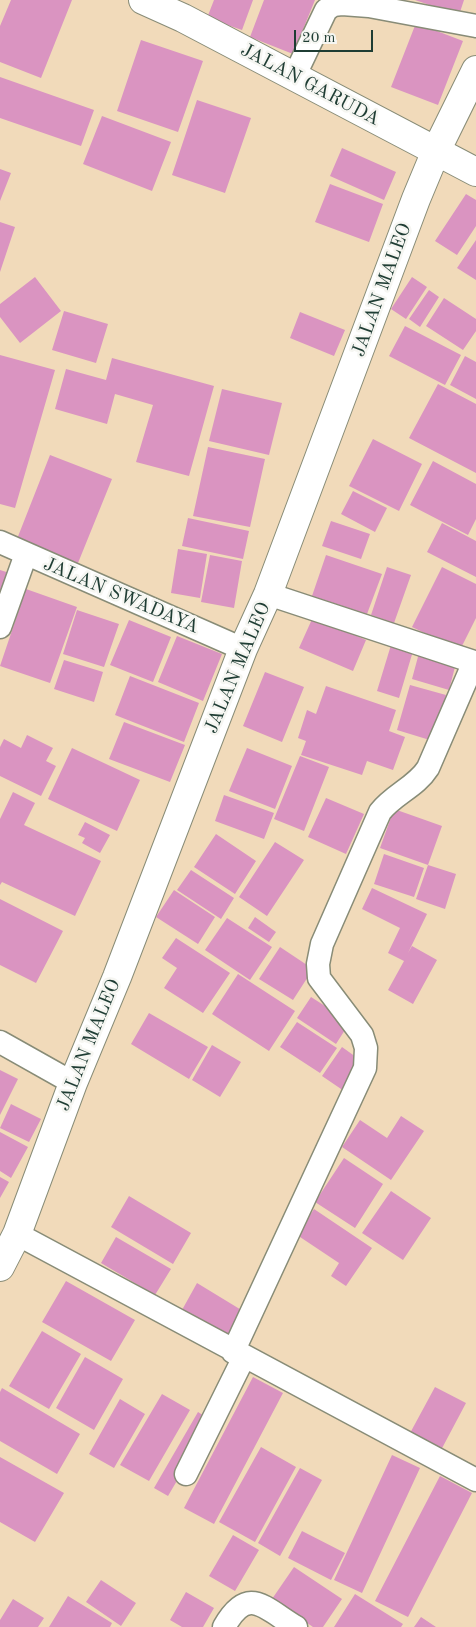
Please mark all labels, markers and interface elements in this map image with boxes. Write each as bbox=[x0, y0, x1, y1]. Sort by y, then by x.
scale bar bbox=[296, 20, 375, 52]
text: 20 m bbox=[302, 31, 336, 46]
street label: JALAN GARUDA bbox=[237, 39, 383, 131]
street label: JALAN MALEO bbox=[347, 220, 417, 360]
street label: JALAN SWADAYA bbox=[40, 553, 202, 639]
street label: JALAN MALEO bbox=[200, 599, 276, 737]
street label: JALAN MALEO bbox=[52, 976, 126, 1114]

